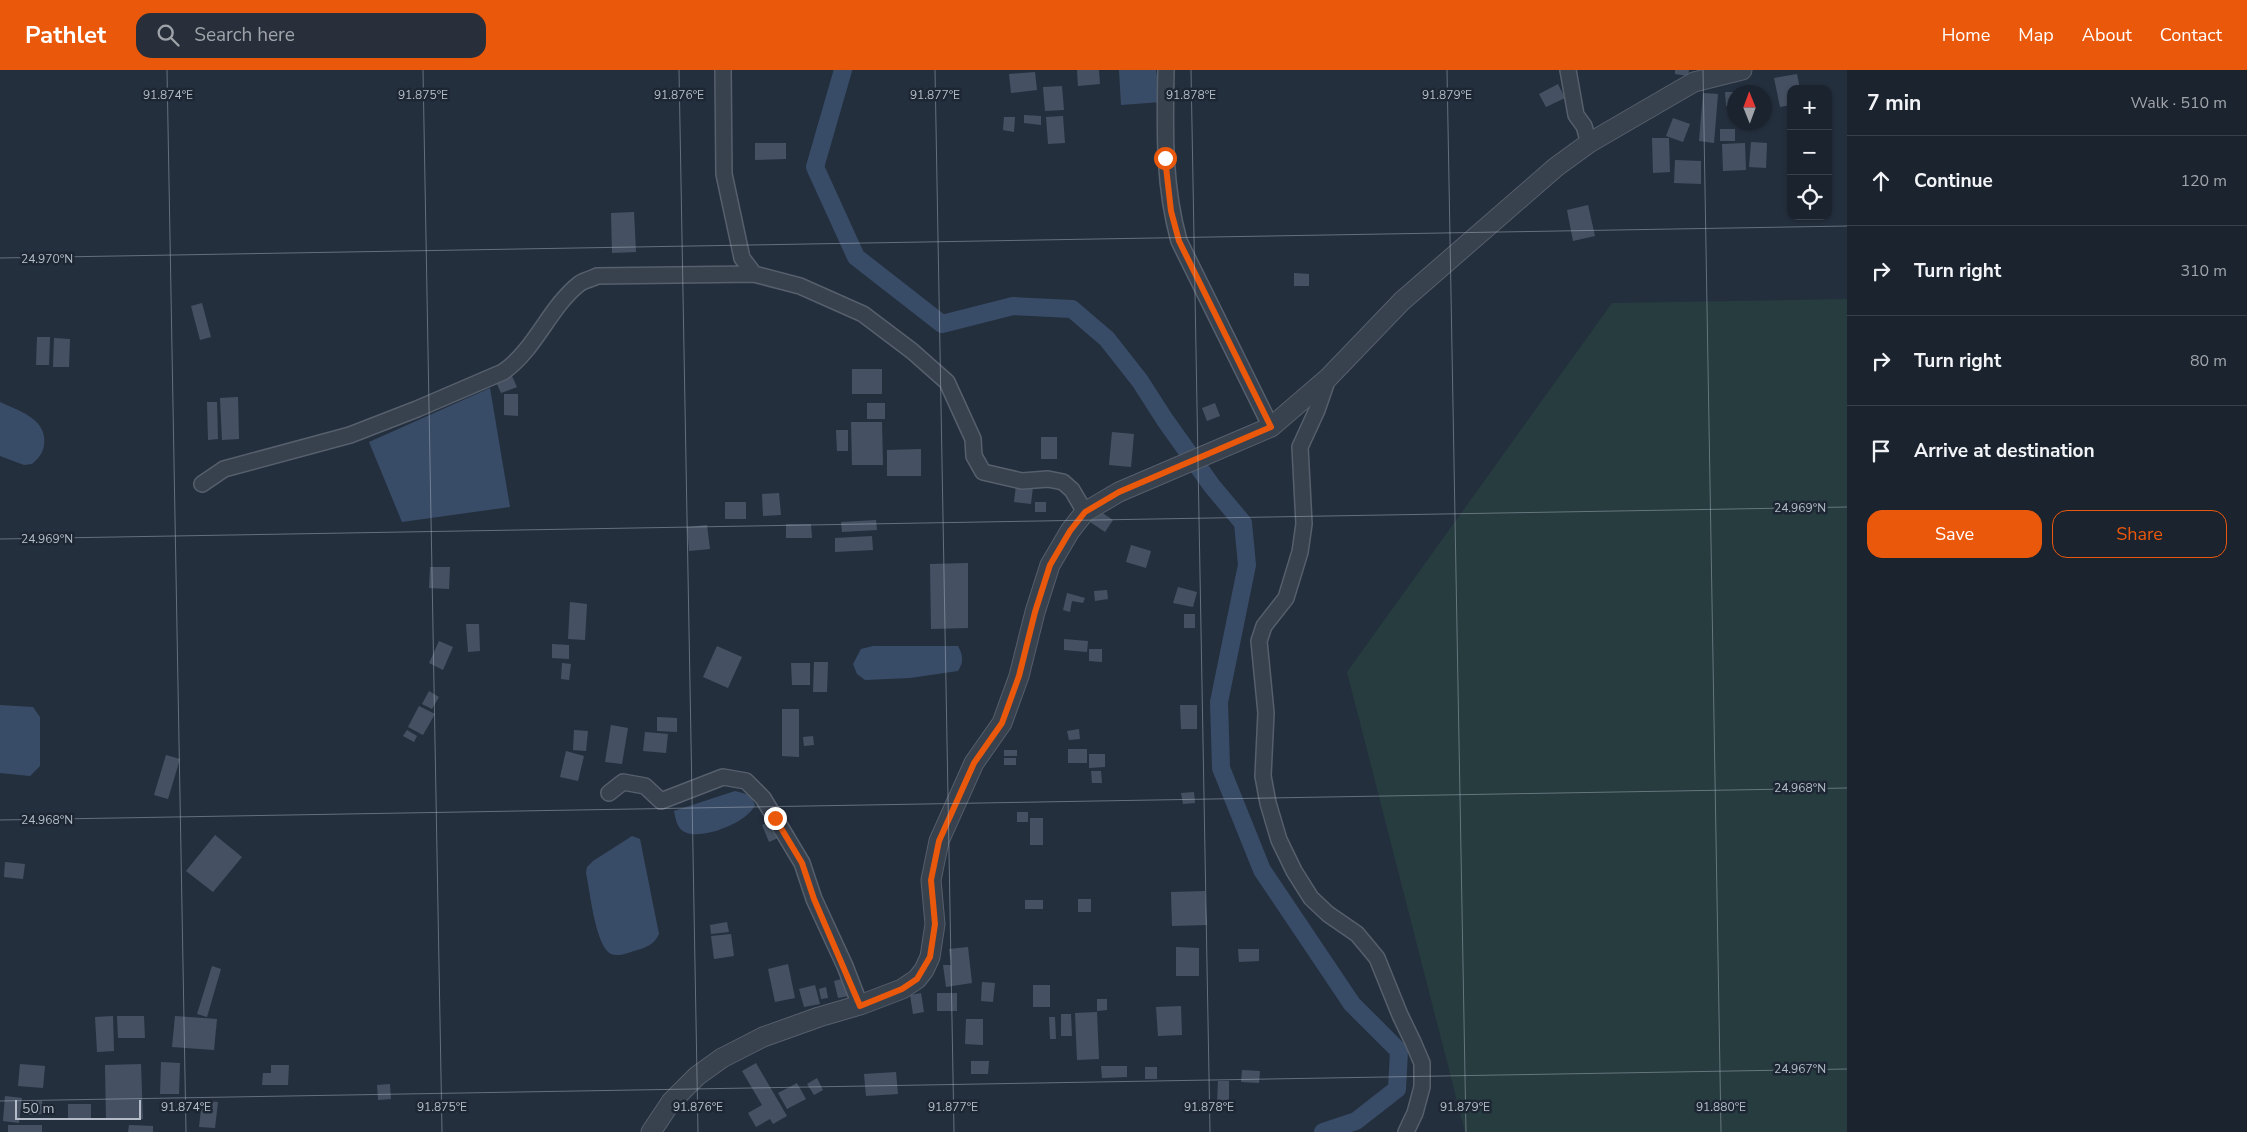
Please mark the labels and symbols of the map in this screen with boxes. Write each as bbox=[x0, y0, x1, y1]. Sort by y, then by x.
north arrow bbox=[1727, 85, 1772, 130]
text: 91.874°E bbox=[143, 87, 193, 103]
text: 91.875°E bbox=[398, 87, 448, 103]
text: 91.876°E bbox=[654, 87, 704, 103]
text: 91.877°E bbox=[910, 87, 960, 103]
text: 91.878°E bbox=[1166, 87, 1216, 103]
text: 91.879°E bbox=[1422, 87, 1472, 103]
route start bbox=[1154, 147, 1177, 170]
text: 24.970°N bbox=[21, 251, 73, 267]
text: 24.969°N bbox=[1774, 500, 1826, 516]
text: 24.969°N bbox=[21, 531, 73, 547]
text: 24.968°N bbox=[1774, 780, 1826, 796]
route end bbox=[764, 807, 787, 830]
text: 24.968°N bbox=[21, 812, 73, 828]
text: 24.967°N bbox=[1774, 1061, 1826, 1077]
scale bar bbox=[15, 1097, 141, 1120]
text: 91.874°E bbox=[161, 1099, 211, 1115]
text: 91.875°E bbox=[417, 1099, 467, 1115]
text: 91.876°E bbox=[673, 1099, 723, 1115]
text: 91.877°E bbox=[928, 1099, 978, 1115]
text: 91.878°E bbox=[1184, 1099, 1234, 1115]
text: 91.879°E bbox=[1440, 1099, 1490, 1115]
text: 91.880°E bbox=[1696, 1099, 1746, 1115]

